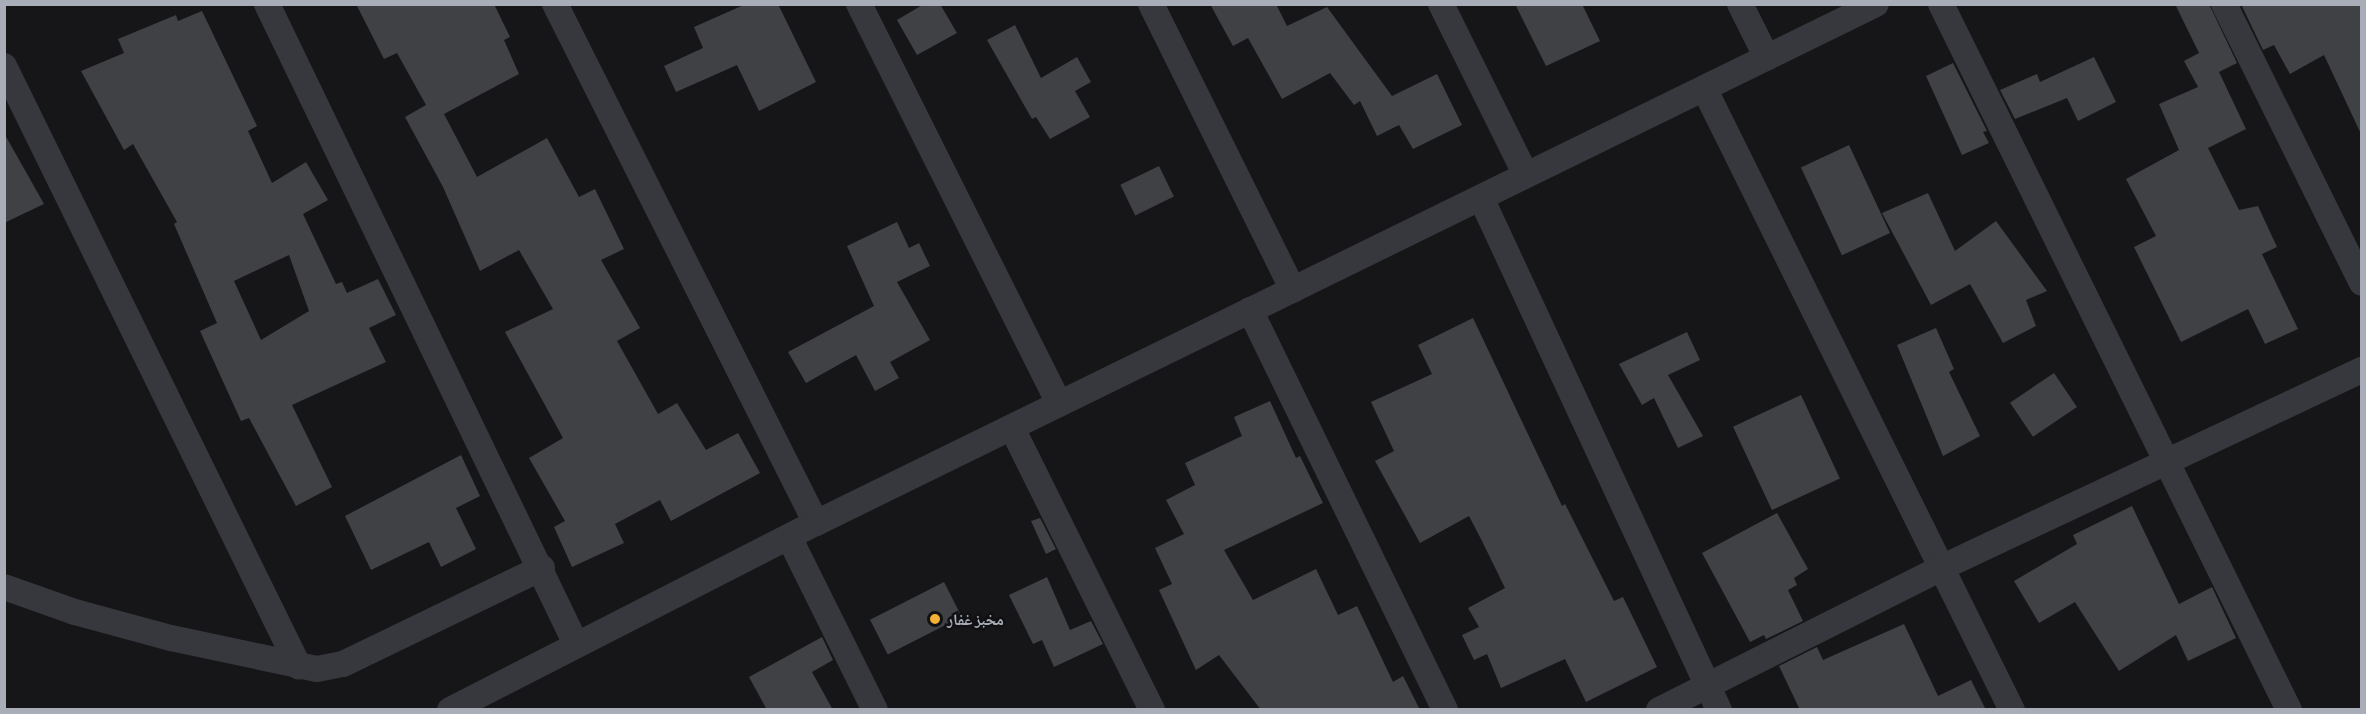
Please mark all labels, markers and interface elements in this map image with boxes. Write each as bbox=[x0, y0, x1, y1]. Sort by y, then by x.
place label: مخبز غفار bbox=[947, 609, 1004, 629]
marker: مخبز غفار bbox=[928, 612, 942, 626]

